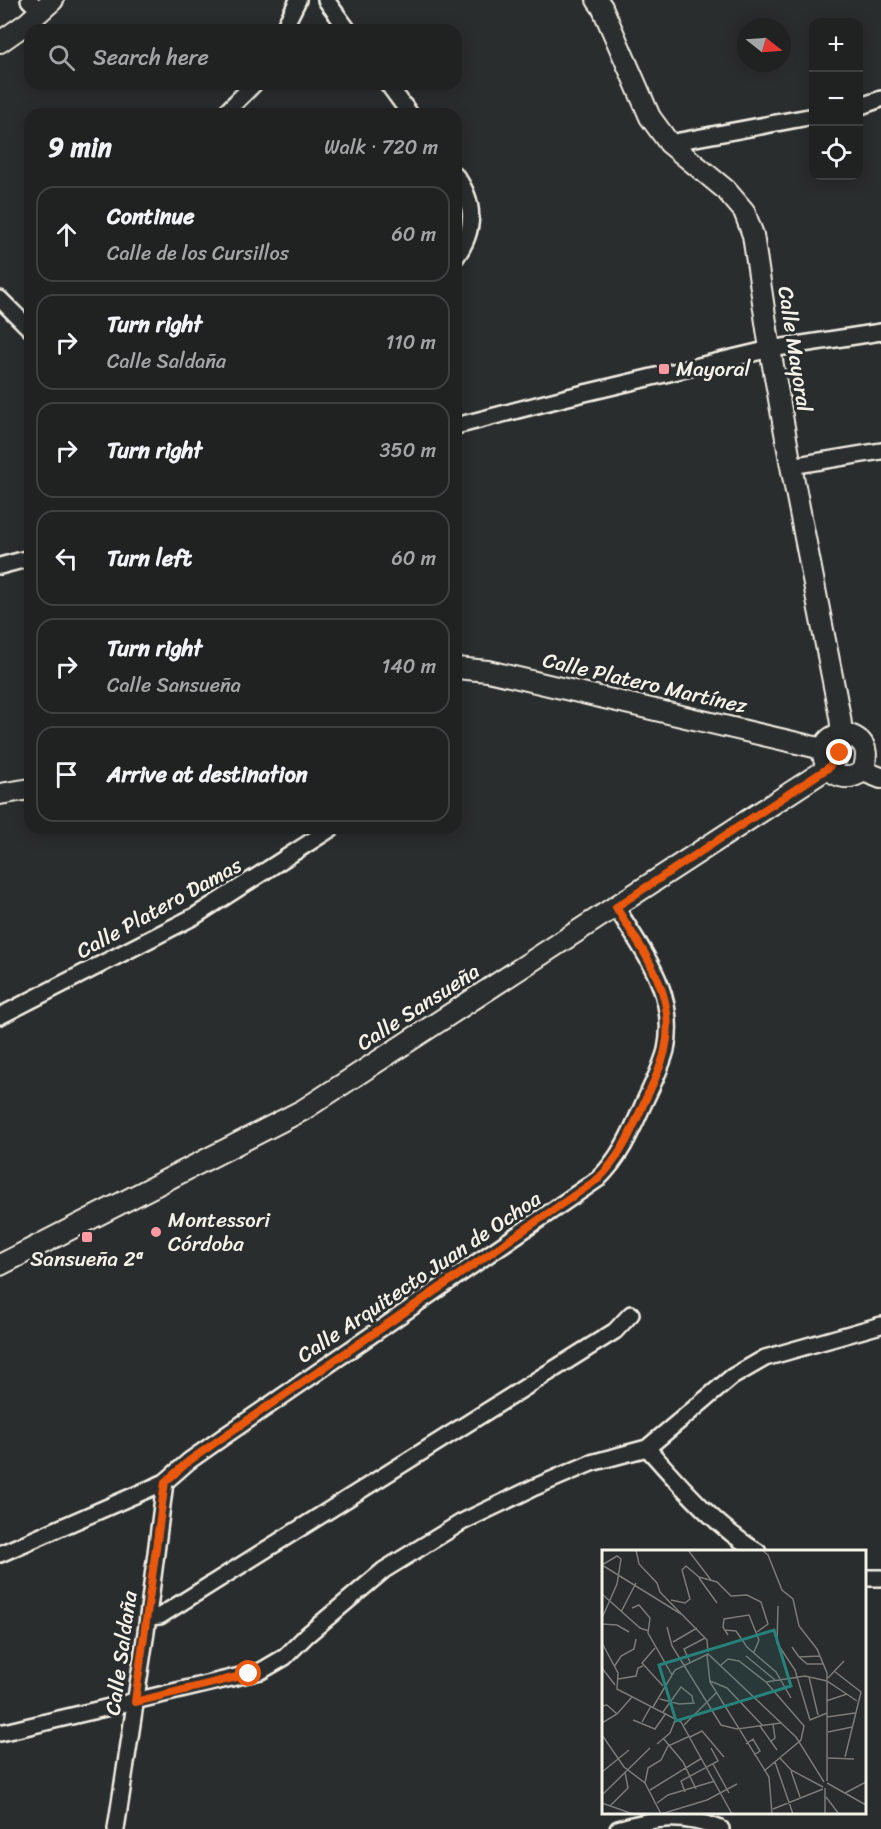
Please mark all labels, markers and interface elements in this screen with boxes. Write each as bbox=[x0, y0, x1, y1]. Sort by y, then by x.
north arrow bbox=[737, 18, 791, 72]
map controls bbox=[809, 18, 863, 180]
button: + bbox=[809, 18, 863, 72]
search box bbox=[24, 24, 462, 90]
text: Search here bbox=[93, 38, 209, 77]
icon: search bbox=[45, 41, 78, 74]
button: − bbox=[809, 72, 863, 126]
text: 9 min bbox=[48, 124, 112, 170]
button: locate bbox=[809, 126, 863, 180]
text: Walk · 720 m bbox=[324, 130, 438, 165]
text: Continue bbox=[107, 197, 195, 236]
text: 60 m bbox=[391, 217, 436, 252]
icon: ahead bbox=[50, 218, 83, 251]
text: Calle de los Cursillos bbox=[107, 236, 289, 271]
street label: Calle Mayoral bbox=[766, 283, 824, 416]
text: Turn right bbox=[107, 305, 202, 344]
text: 110 m bbox=[386, 325, 436, 360]
icon: right bbox=[50, 326, 83, 359]
text: Calle Saldaña bbox=[107, 344, 226, 379]
place label: Mayoral bbox=[676, 350, 751, 388]
marker: Mayoral bbox=[657, 362, 671, 376]
text: Turn right bbox=[107, 431, 202, 470]
text: 350 m bbox=[380, 433, 436, 468]
icon: right bbox=[50, 434, 83, 467]
text: Turn left bbox=[107, 539, 192, 578]
text: 60 m bbox=[391, 541, 436, 576]
icon: left bbox=[50, 542, 83, 575]
text: Turn right bbox=[107, 629, 202, 668]
street label: Calle Platero Martínez bbox=[539, 641, 751, 725]
text: 140 m bbox=[382, 649, 436, 684]
icon: right bbox=[50, 650, 83, 683]
text: Calle Sansueña bbox=[107, 668, 241, 703]
route end bbox=[826, 739, 852, 765]
text: Arrive at destination bbox=[107, 755, 308, 794]
icon: arrive bbox=[50, 758, 83, 791]
street label: Calle Platero Damas bbox=[69, 846, 249, 969]
street label: Calle Sansueña bbox=[349, 953, 488, 1061]
street label: Calle Arquitecto Juan de Ochoa bbox=[289, 1180, 550, 1373]
place label: Montessori Córdoba bbox=[168, 1201, 271, 1263]
marker: Montessori Córdoba bbox=[149, 1225, 163, 1239]
marker: Sansueña 2ª bbox=[80, 1230, 94, 1244]
place label: Sansueña 2ª bbox=[30, 1240, 144, 1278]
inset map bbox=[602, 1550, 866, 1814]
street label: Calle Saldaña bbox=[93, 1588, 149, 1718]
route start bbox=[235, 1660, 261, 1686]

